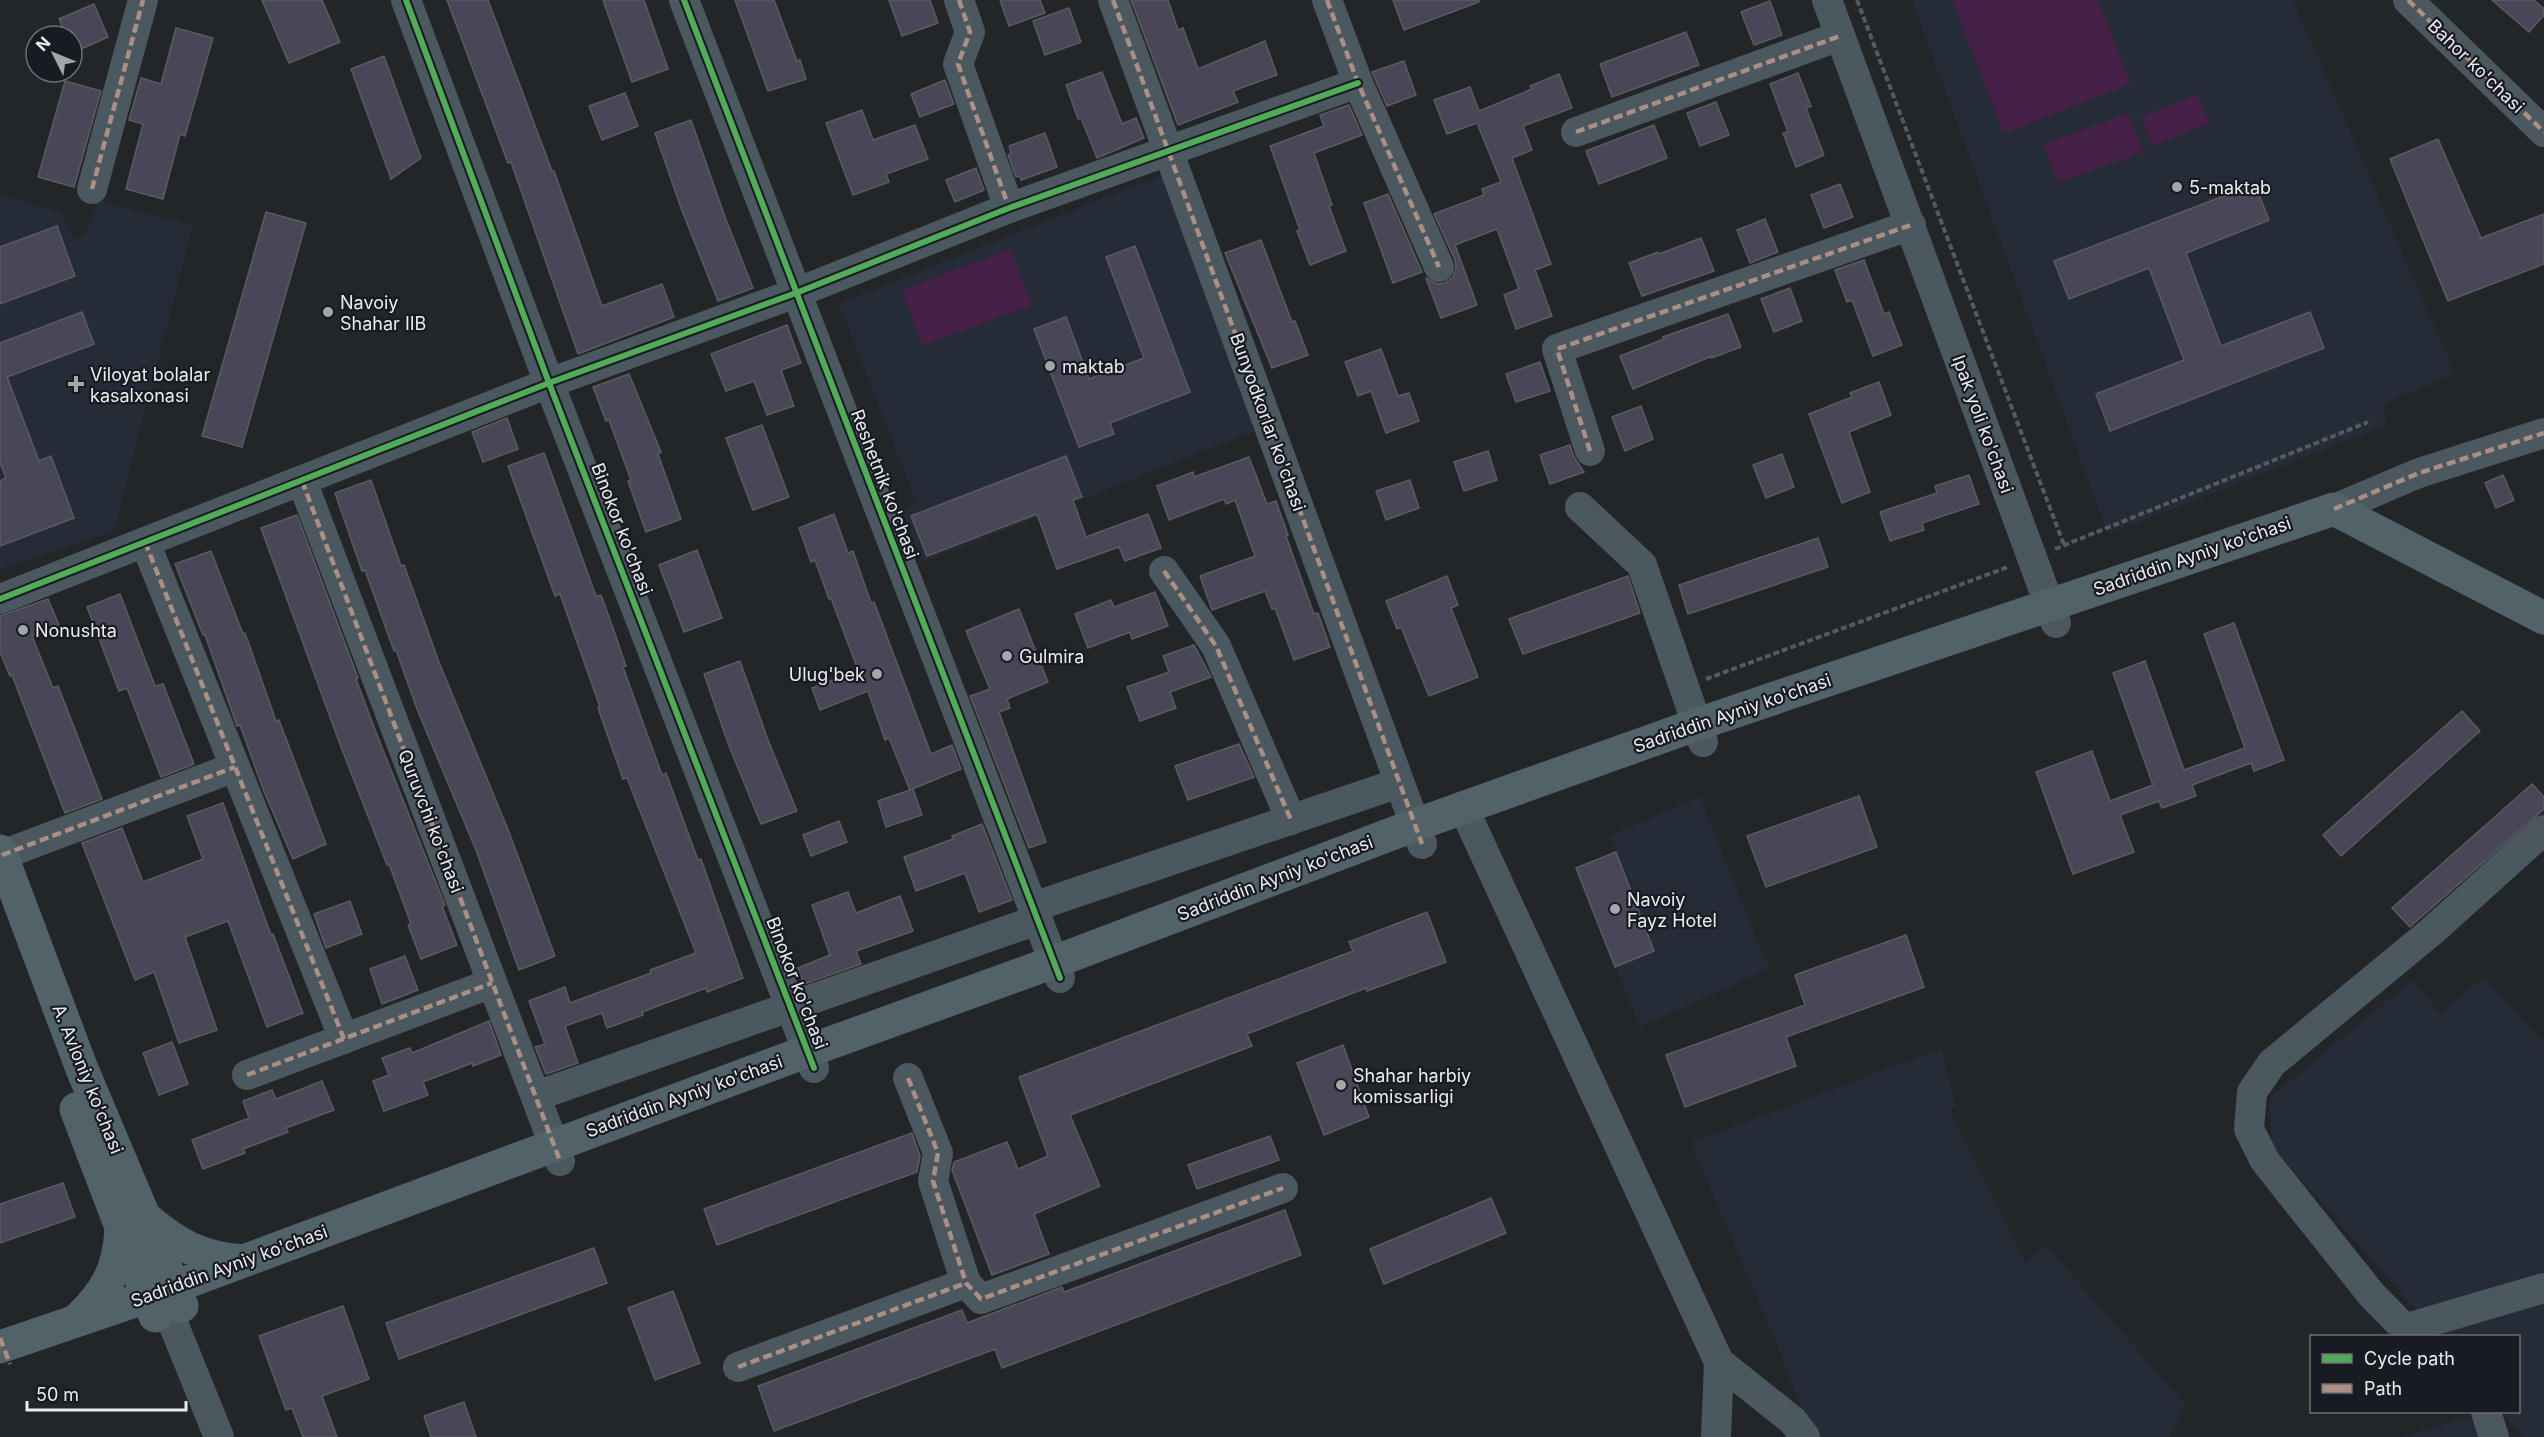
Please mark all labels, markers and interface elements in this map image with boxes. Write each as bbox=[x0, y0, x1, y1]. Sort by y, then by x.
street label: Bahor ko'chasi bbox=[2424, 15, 2528, 117]
north arrow bbox=[24, 24, 84, 84]
text: N bbox=[32, 32, 55, 55]
place label: 5-maktab bbox=[2189, 177, 2271, 198]
marker: 5-maktab bbox=[2170, 180, 2184, 194]
place label: Navoiy Shahar IIB bbox=[340, 292, 426, 334]
marker: Navoiy Shahar IIB bbox=[321, 305, 335, 319]
street label: Bunyodkorlar ko'chasi bbox=[1226, 330, 1310, 514]
street label: Ipak yoli ko'chasi bbox=[1948, 352, 2018, 496]
place label: maktab bbox=[1062, 356, 1125, 377]
marker: maktab bbox=[1043, 359, 1057, 373]
place label: Viloyat bolalar kasalxonasi bbox=[90, 364, 210, 406]
marker: Viloyat bolalar kasalxonasi bbox=[67, 375, 85, 393]
street label: Reshetnik ko'chasi bbox=[847, 406, 923, 562]
street label: Binokor ko'chasi bbox=[587, 460, 657, 598]
street label: Sadriddin Ayniy ko'chasi bbox=[2090, 512, 2294, 600]
place label: Nonushta bbox=[35, 620, 117, 641]
marker: Nonushta bbox=[16, 623, 30, 637]
place label: Gulmira bbox=[1019, 646, 1084, 667]
marker: Gulmira bbox=[1000, 649, 1014, 663]
place label: Ulug'bek bbox=[789, 664, 865, 685]
marker: Ulug'bek bbox=[870, 667, 884, 681]
street label: Sadriddin Ayniy ko'chasi bbox=[1630, 669, 1834, 757]
street label: Quruvchi ko'chasi bbox=[394, 746, 468, 896]
street label: Sadriddin Ayniy ko'chasi bbox=[1174, 831, 1376, 925]
place label: Navoiy Fayz Hotel bbox=[1627, 889, 1717, 931]
marker: Navoiy Fayz Hotel bbox=[1608, 902, 1622, 916]
street label: Binokor ko'chasi bbox=[762, 914, 832, 1052]
street label: A. Avloniy ko'chasi bbox=[48, 1001, 128, 1157]
street label: Sadriddin Ayniy ko'chasi bbox=[583, 1051, 785, 1141]
place label: Shahar harbiy komissarligi bbox=[1353, 1065, 1471, 1107]
marker: Shahar harbiy komissarligi bbox=[1334, 1078, 1348, 1092]
street label: Sadriddin Ayniy ko'chasi bbox=[128, 1221, 330, 1311]
legend bbox=[2310, 1335, 2520, 1413]
text: Cycle path bbox=[2364, 1348, 2455, 1369]
scale bar bbox=[27, 1374, 186, 1412]
text: Path bbox=[2364, 1378, 2402, 1399]
text: 50 m bbox=[36, 1384, 79, 1405]

